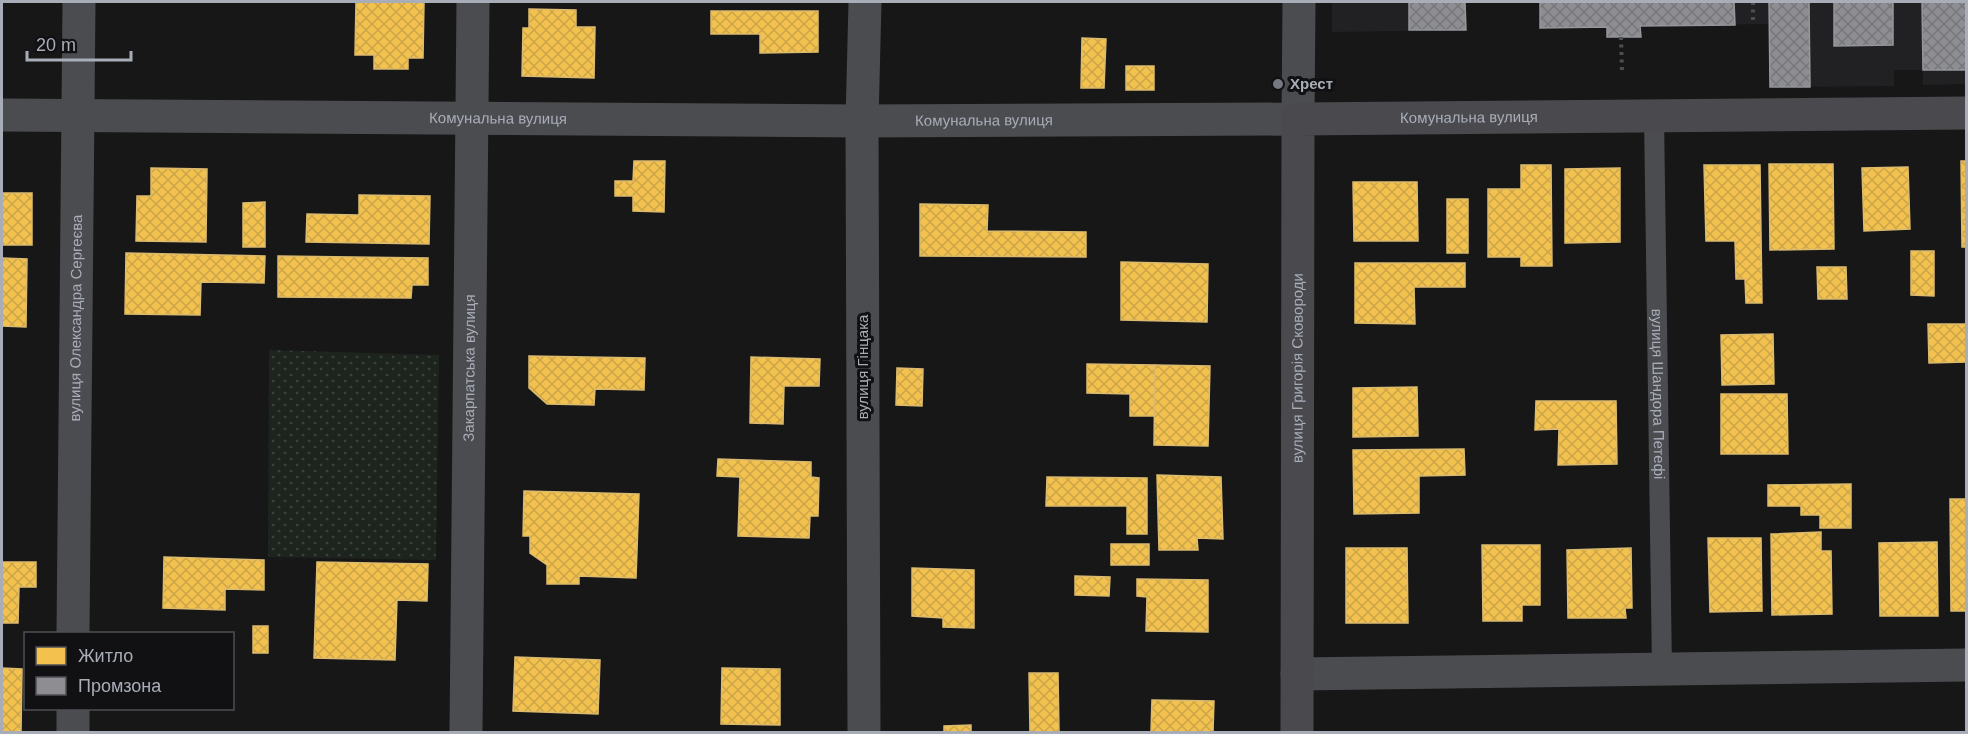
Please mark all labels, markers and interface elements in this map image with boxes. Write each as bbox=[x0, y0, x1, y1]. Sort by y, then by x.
scale bar bbox=[27, 24, 130, 62]
text: 20 m bbox=[36, 35, 76, 55]
place label: Хрест bbox=[1290, 75, 1333, 92]
marker: Хрест bbox=[1271, 77, 1285, 91]
street label: Комунальна вулиця bbox=[1400, 108, 1538, 126]
street label: Комунальна вулиця bbox=[429, 109, 567, 127]
street label: Комунальна вулиця bbox=[915, 111, 1053, 129]
street label: вулиця Олександра Сергеєва bbox=[66, 214, 85, 421]
street label: вулиця Григорія Сковороди bbox=[1288, 273, 1306, 463]
street label: Закарпатська вулиця bbox=[460, 294, 478, 442]
street label: вулиця Шандора Петефі bbox=[1649, 309, 1668, 479]
street label: вулиця Гінцака bbox=[854, 314, 871, 419]
legend bbox=[24, 632, 234, 710]
text: Житло bbox=[78, 646, 133, 666]
text: Промзона bbox=[78, 676, 162, 696]

